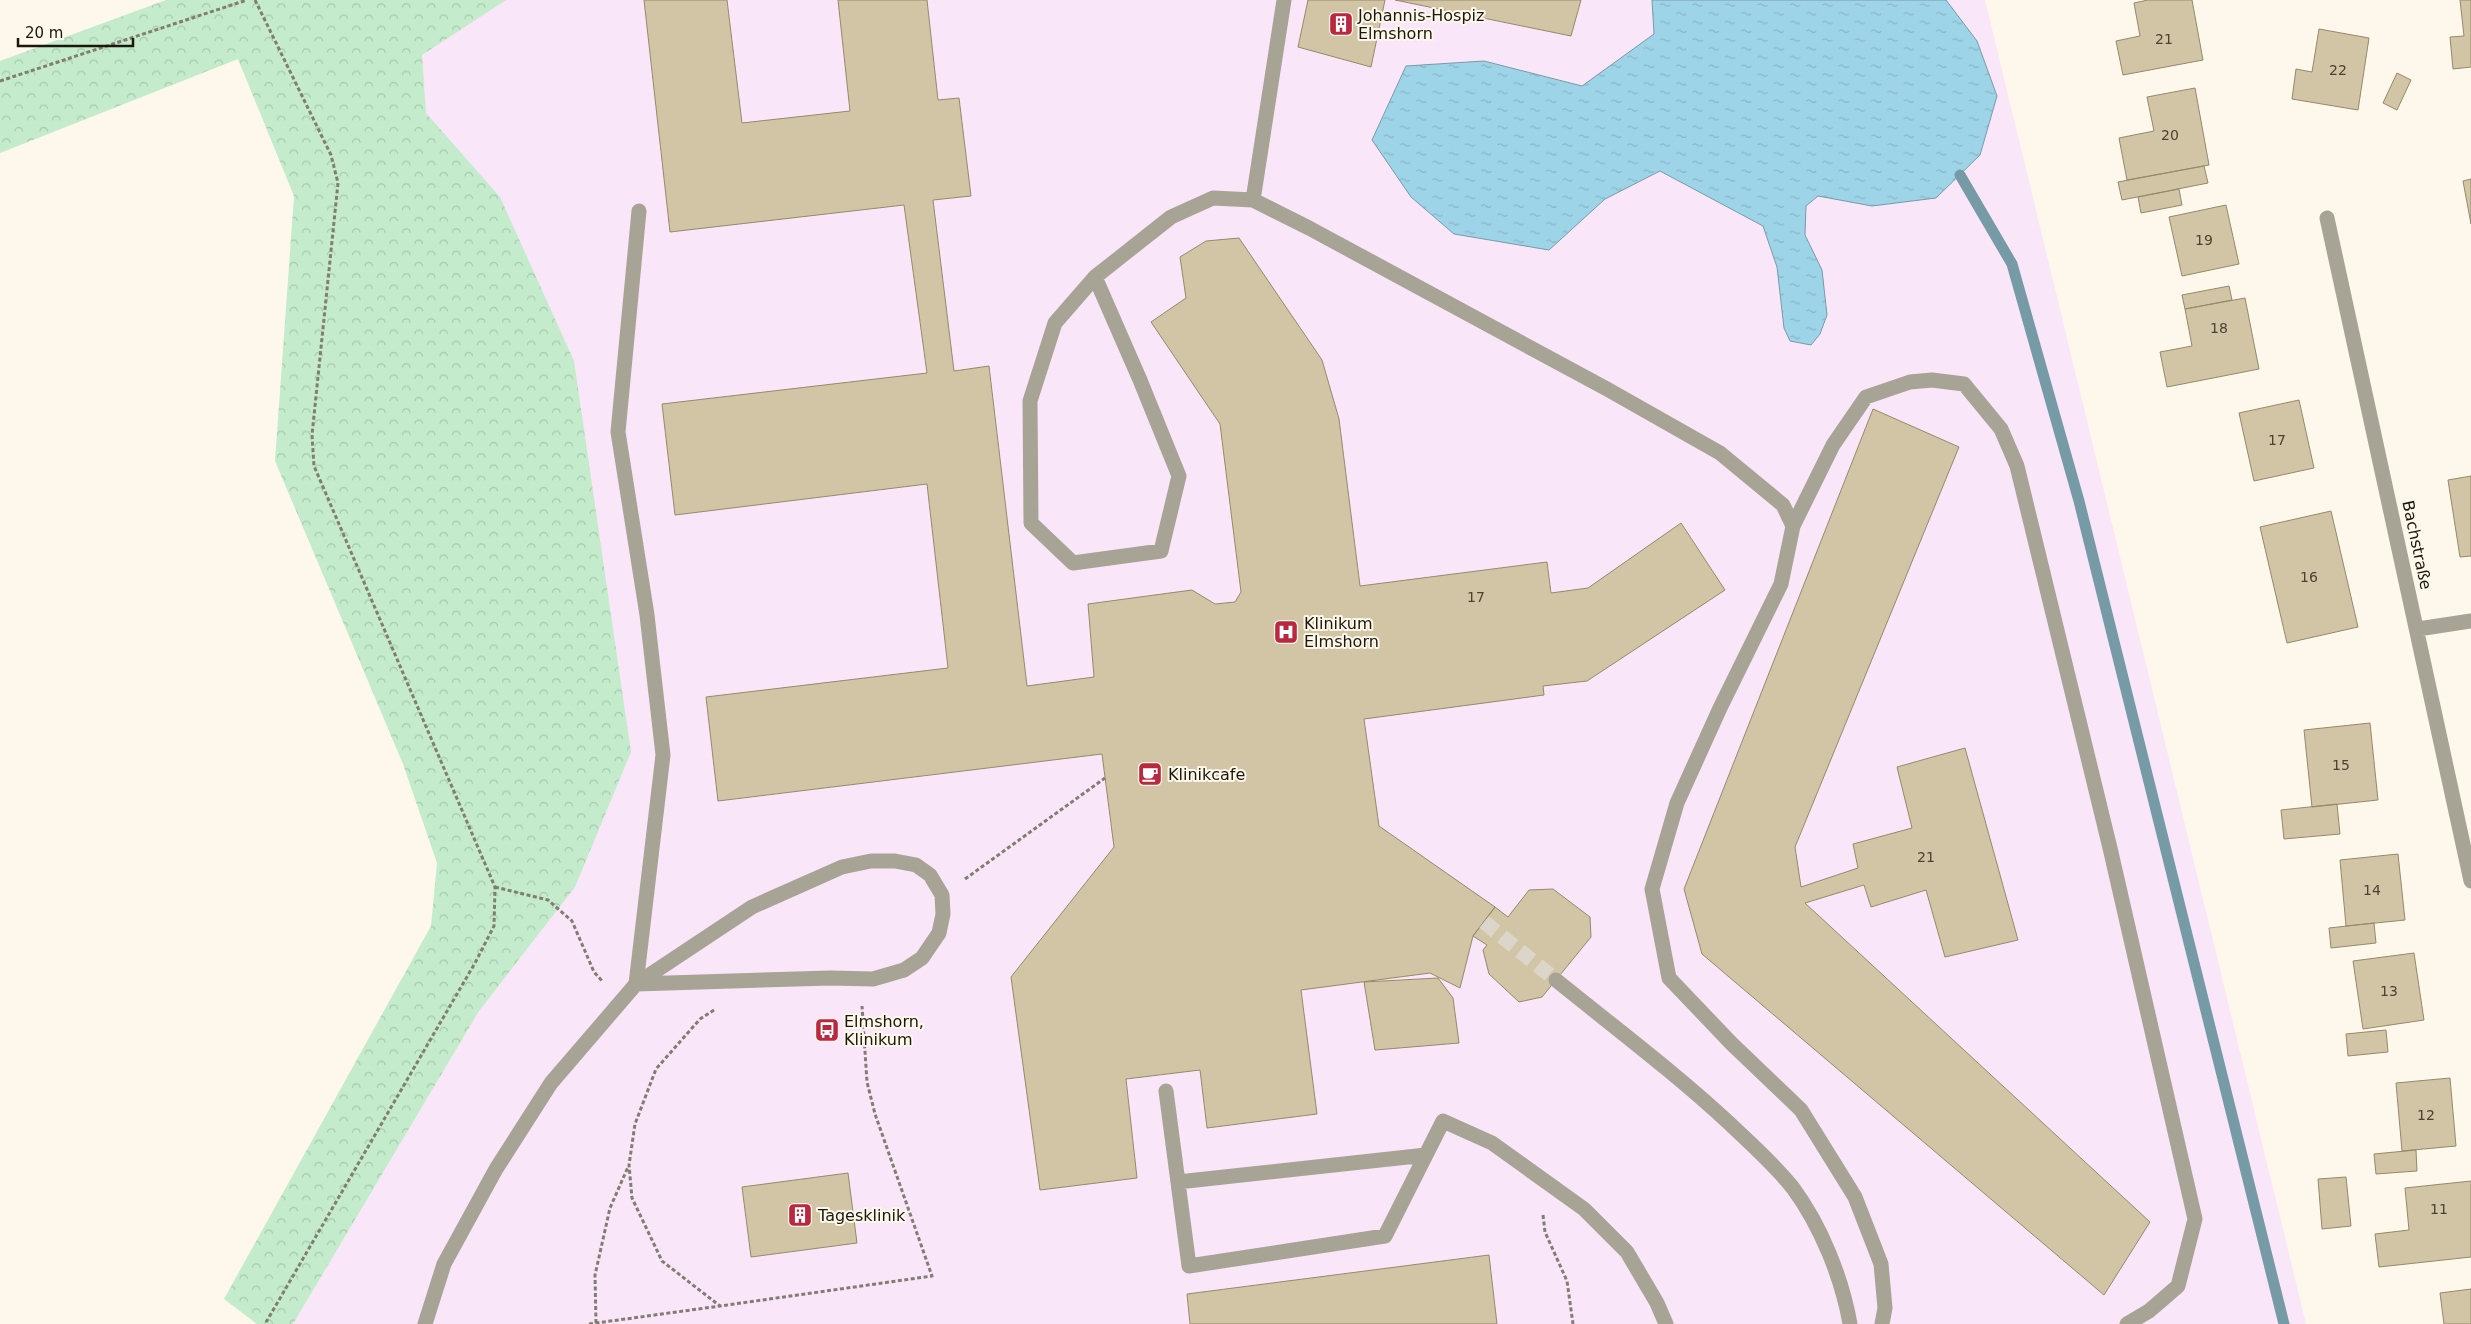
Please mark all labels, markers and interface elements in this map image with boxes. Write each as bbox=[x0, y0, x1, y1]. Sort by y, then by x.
place label: Johannis-Hospiz Elmshorn bbox=[1357, 6, 1484, 43]
building icon: Johannis-Hospiz Elmshorn bbox=[1328, 11, 1354, 37]
scale bar bbox=[18, 15, 132, 47]
text: 20 m bbox=[25, 24, 63, 42]
house number: 21 bbox=[2155, 31, 2173, 47]
house number: 22 bbox=[2329, 62, 2347, 78]
house number: 20 bbox=[2161, 127, 2179, 143]
house number: 19 bbox=[2195, 232, 2213, 248]
house number: 18 bbox=[2210, 320, 2228, 336]
house number: 17 bbox=[2268, 432, 2286, 448]
street label: Bachstraße bbox=[2398, 499, 2436, 591]
house number: 16 bbox=[2300, 569, 2318, 585]
house number: 17 bbox=[1467, 589, 1485, 605]
place label: Klinikum Elmshorn bbox=[1304, 614, 1379, 651]
hospital icon: Klinikum Elmshorn bbox=[1273, 619, 1299, 645]
house number: 15 bbox=[2332, 757, 2350, 773]
cafe icon: Klinikcafe bbox=[1137, 761, 1163, 787]
place label: Klinikcafe bbox=[1168, 765, 1245, 784]
house number: 21 bbox=[1917, 849, 1935, 865]
house number: 14 bbox=[2363, 882, 2381, 898]
house number: 13 bbox=[2380, 983, 2398, 999]
place label: Elmshorn, Klinikum bbox=[844, 1012, 924, 1049]
bus stop icon: Elmshorn, Klinikum bbox=[814, 1017, 840, 1043]
house number: 12 bbox=[2417, 1107, 2435, 1123]
house number: 11 bbox=[2430, 1201, 2448, 1217]
building icon: Tagesklinik bbox=[787, 1202, 813, 1228]
place label: Tagesklinik bbox=[817, 1206, 906, 1225]

